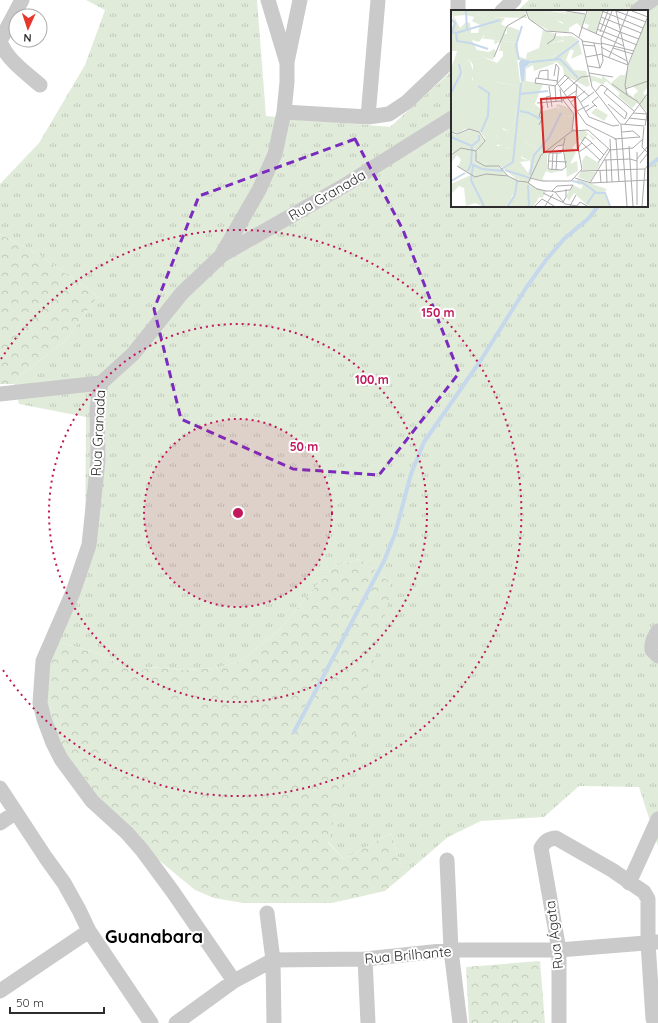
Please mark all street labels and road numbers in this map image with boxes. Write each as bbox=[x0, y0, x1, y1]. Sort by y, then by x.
street label: Rua Granada bbox=[285, 166, 369, 224]
street label: Rua Granada bbox=[87, 389, 109, 477]
street label: Rua Ágata bbox=[541, 900, 567, 970]
street label: Rua Brilhante bbox=[364, 942, 452, 968]

